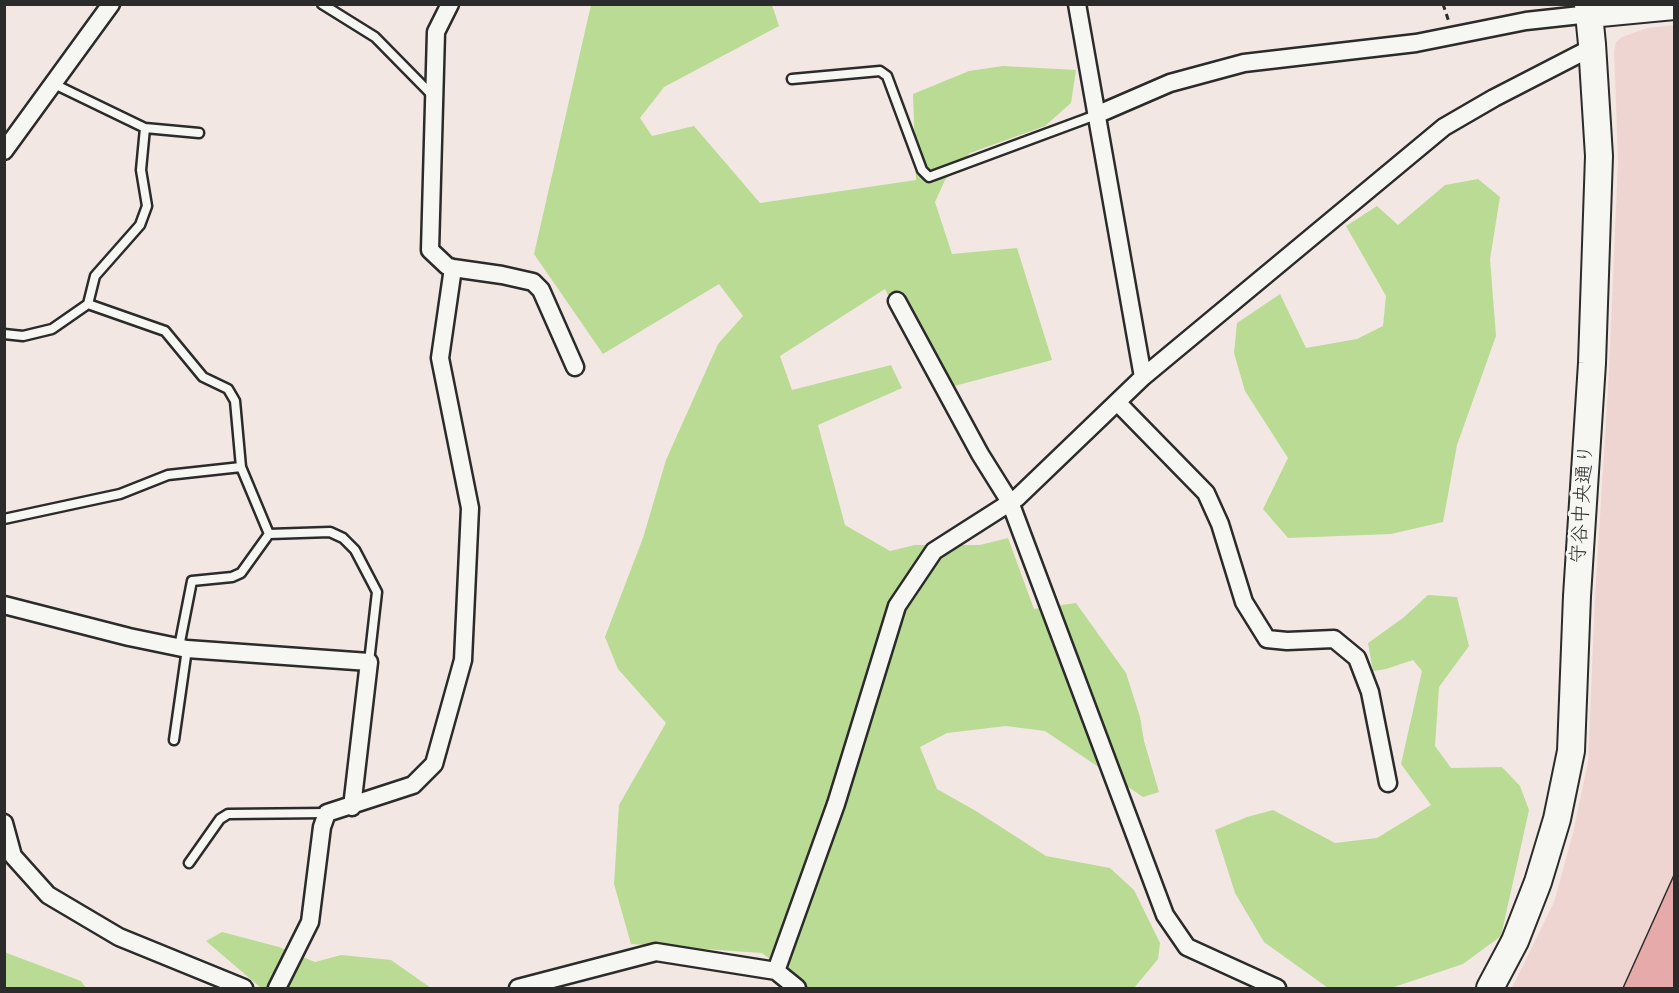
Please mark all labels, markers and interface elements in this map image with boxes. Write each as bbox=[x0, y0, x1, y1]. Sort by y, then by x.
street label: 守谷中央通り bbox=[1567, 443, 1599, 565]

